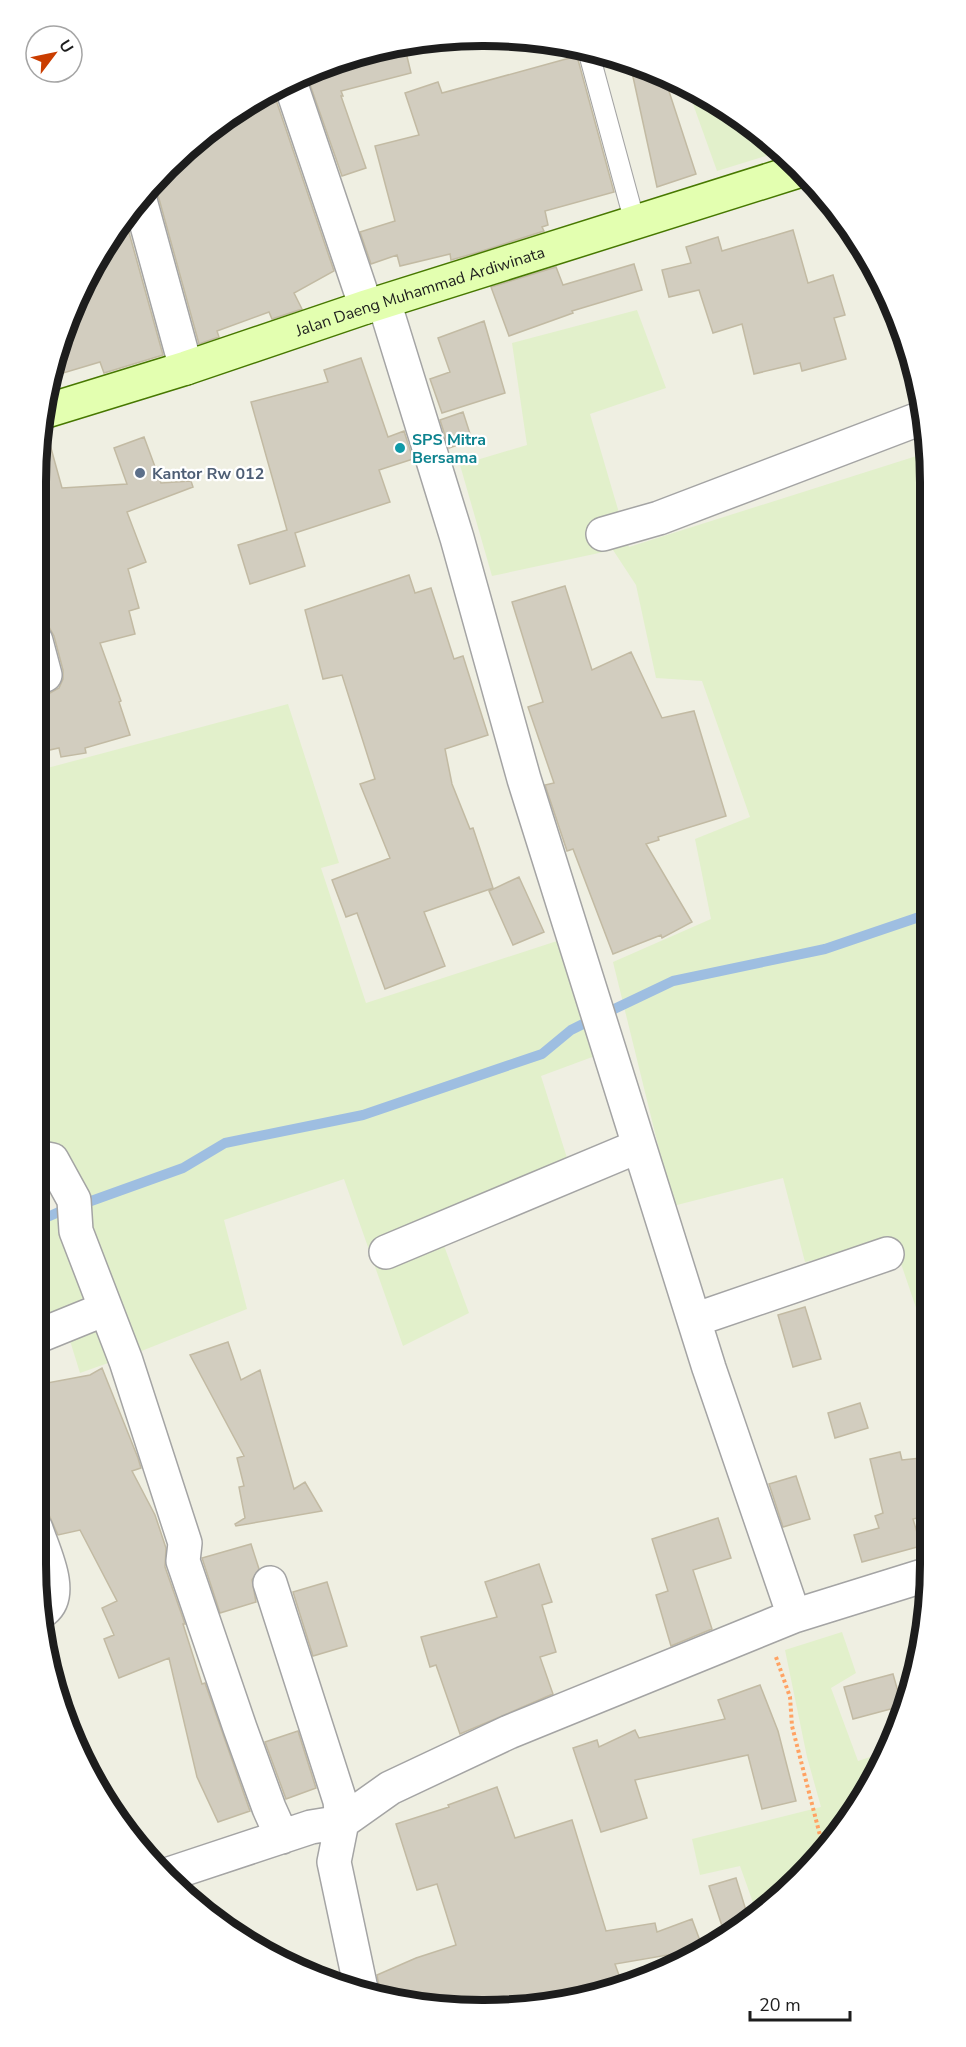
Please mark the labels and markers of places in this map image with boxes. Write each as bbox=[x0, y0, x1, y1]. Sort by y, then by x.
place label: SPS Mitra Bersama bbox=[412, 429, 486, 469]
marker: SPS Mitra Bersama bbox=[393, 441, 407, 455]
place label: Kantor Rw 012 bbox=[152, 463, 264, 485]
marker: Kantor Rw 012 bbox=[133, 466, 147, 480]

